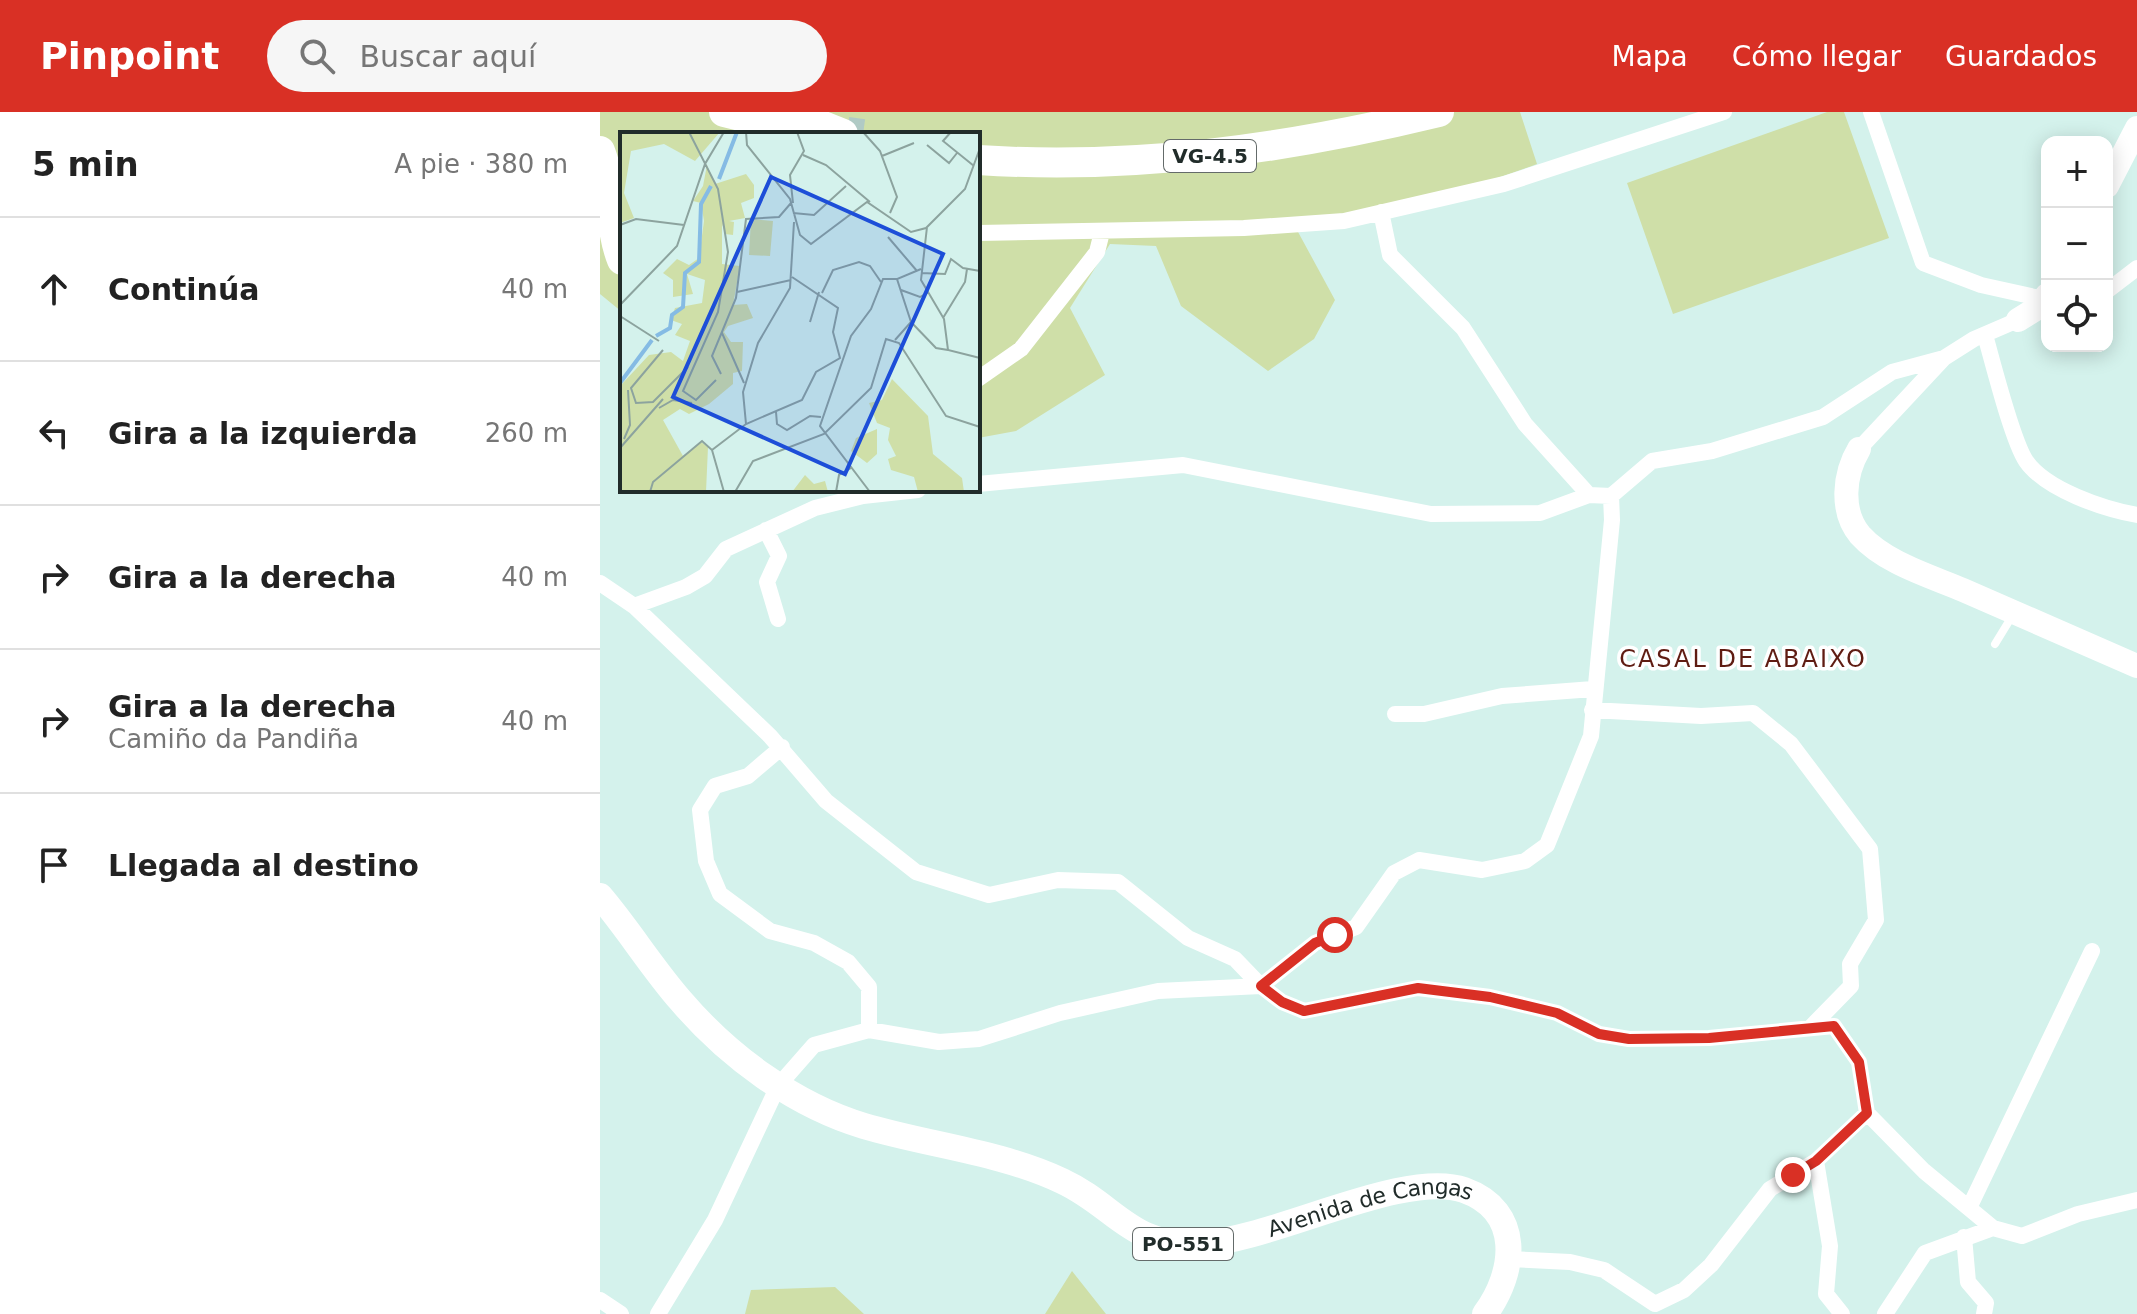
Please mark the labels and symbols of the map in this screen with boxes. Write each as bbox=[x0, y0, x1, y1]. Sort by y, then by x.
inset map bbox=[620, 132, 980, 492]
road number: VG-4.5 bbox=[1164, 140, 1256, 172]
district label: CASAL DE ABAIXO bbox=[1619, 645, 1867, 673]
route start bbox=[1317, 917, 1353, 953]
route end bbox=[1775, 1157, 1811, 1193]
street label: Avenida de Cangas bbox=[1265, 1173, 1477, 1242]
road number: PO-551 bbox=[1133, 1228, 1233, 1260]

